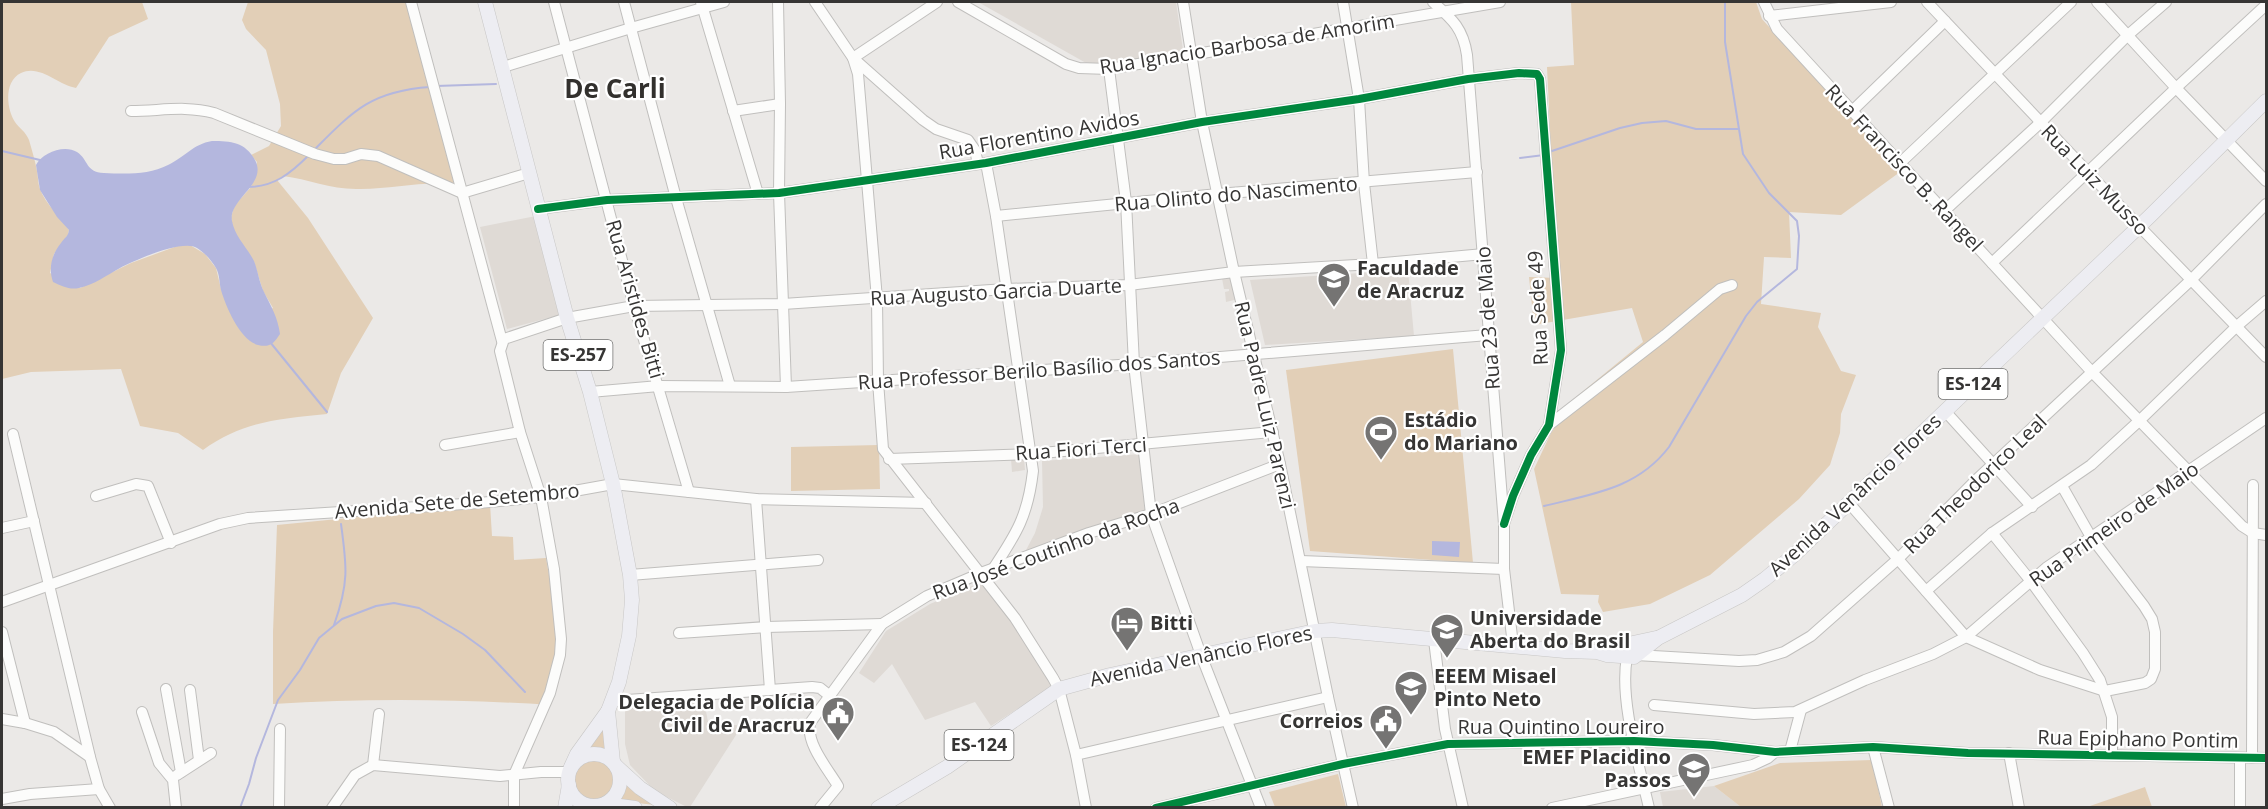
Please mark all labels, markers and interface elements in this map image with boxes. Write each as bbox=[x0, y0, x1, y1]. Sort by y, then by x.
street label: Rua Ignacio Barbosa de Amorim bbox=[1097, 7, 1396, 80]
district label: De Carli bbox=[564, 70, 666, 106]
street label: Rua Francisco B. Rangel bbox=[1819, 78, 1989, 257]
street label: Rua Florentino Avidos bbox=[937, 104, 1141, 165]
street label: Rua Luiz Musso bbox=[2035, 118, 2155, 241]
street label: Rua Olinto do Nascimento bbox=[1113, 169, 1359, 218]
street label: Rua Aristides Bitti bbox=[600, 216, 671, 381]
street label: Rua 23 de Maio bbox=[1469, 245, 1506, 391]
street label: Rua Sede 49 bbox=[1521, 250, 1554, 366]
place label: Faculdade de Aracruz bbox=[1357, 254, 1464, 304]
school or university icon: Faculdade de Aracruz bbox=[1316, 261, 1352, 308]
street label: Rua Augusto Garcia Duarte bbox=[869, 271, 1123, 312]
street label: Rua Padre Luiz Parenzi bbox=[1228, 298, 1303, 511]
road number: ES-257 bbox=[544, 340, 612, 370]
street label: Rua Professor Berilo Basílio dos Santos bbox=[857, 343, 1221, 396]
road number: ES-124 bbox=[1938, 369, 2008, 399]
place label: Estádio do Mariano bbox=[1404, 406, 1518, 456]
street label: Avenida Venâncio Flores bbox=[1763, 407, 1947, 582]
street label: Rua Theodorico Leal bbox=[1897, 408, 2052, 559]
sports icon: Estádio do Mariano bbox=[1363, 414, 1399, 461]
street label: Rua Fiori Terci bbox=[1014, 430, 1148, 467]
street label: Rua Primeiro de Maio bbox=[2024, 455, 2204, 592]
street label: Avenida Sete de Setembro bbox=[333, 476, 580, 525]
street label: Rua José Coutinho da Rocha bbox=[929, 491, 1183, 606]
place label: Universidade Aberta do Brasil bbox=[1470, 604, 1630, 654]
hotel icon: Bitti bbox=[1109, 605, 1145, 652]
place label: Bitti bbox=[1150, 609, 1193, 636]
school or university icon: Universidade Aberta do Brasil bbox=[1429, 612, 1465, 659]
street label: Avenida Venâncio Flores bbox=[1087, 619, 1315, 692]
place label: EEEM Misael Pinto Neto bbox=[1434, 662, 1557, 712]
school or university icon: EEEM Misael Pinto Neto bbox=[1393, 669, 1429, 716]
place label: Delegacia de Polícia Civil de Aracruz bbox=[618, 688, 815, 738]
public building icon: Delegacia de Polícia Civil de Aracruz bbox=[820, 695, 856, 742]
public building icon: Correios bbox=[1368, 703, 1404, 750]
place label: Correios bbox=[1279, 707, 1363, 734]
street label: Rua Quintino Loureiro bbox=[1457, 713, 1665, 740]
street label: Rua Epiphano Pontim bbox=[2037, 723, 2239, 754]
road number: ES-124 bbox=[944, 730, 1014, 760]
place label: EMEF Placidino Passos bbox=[1522, 743, 1671, 793]
school or university icon: EMEF Placidino Passos bbox=[1676, 751, 1712, 798]

